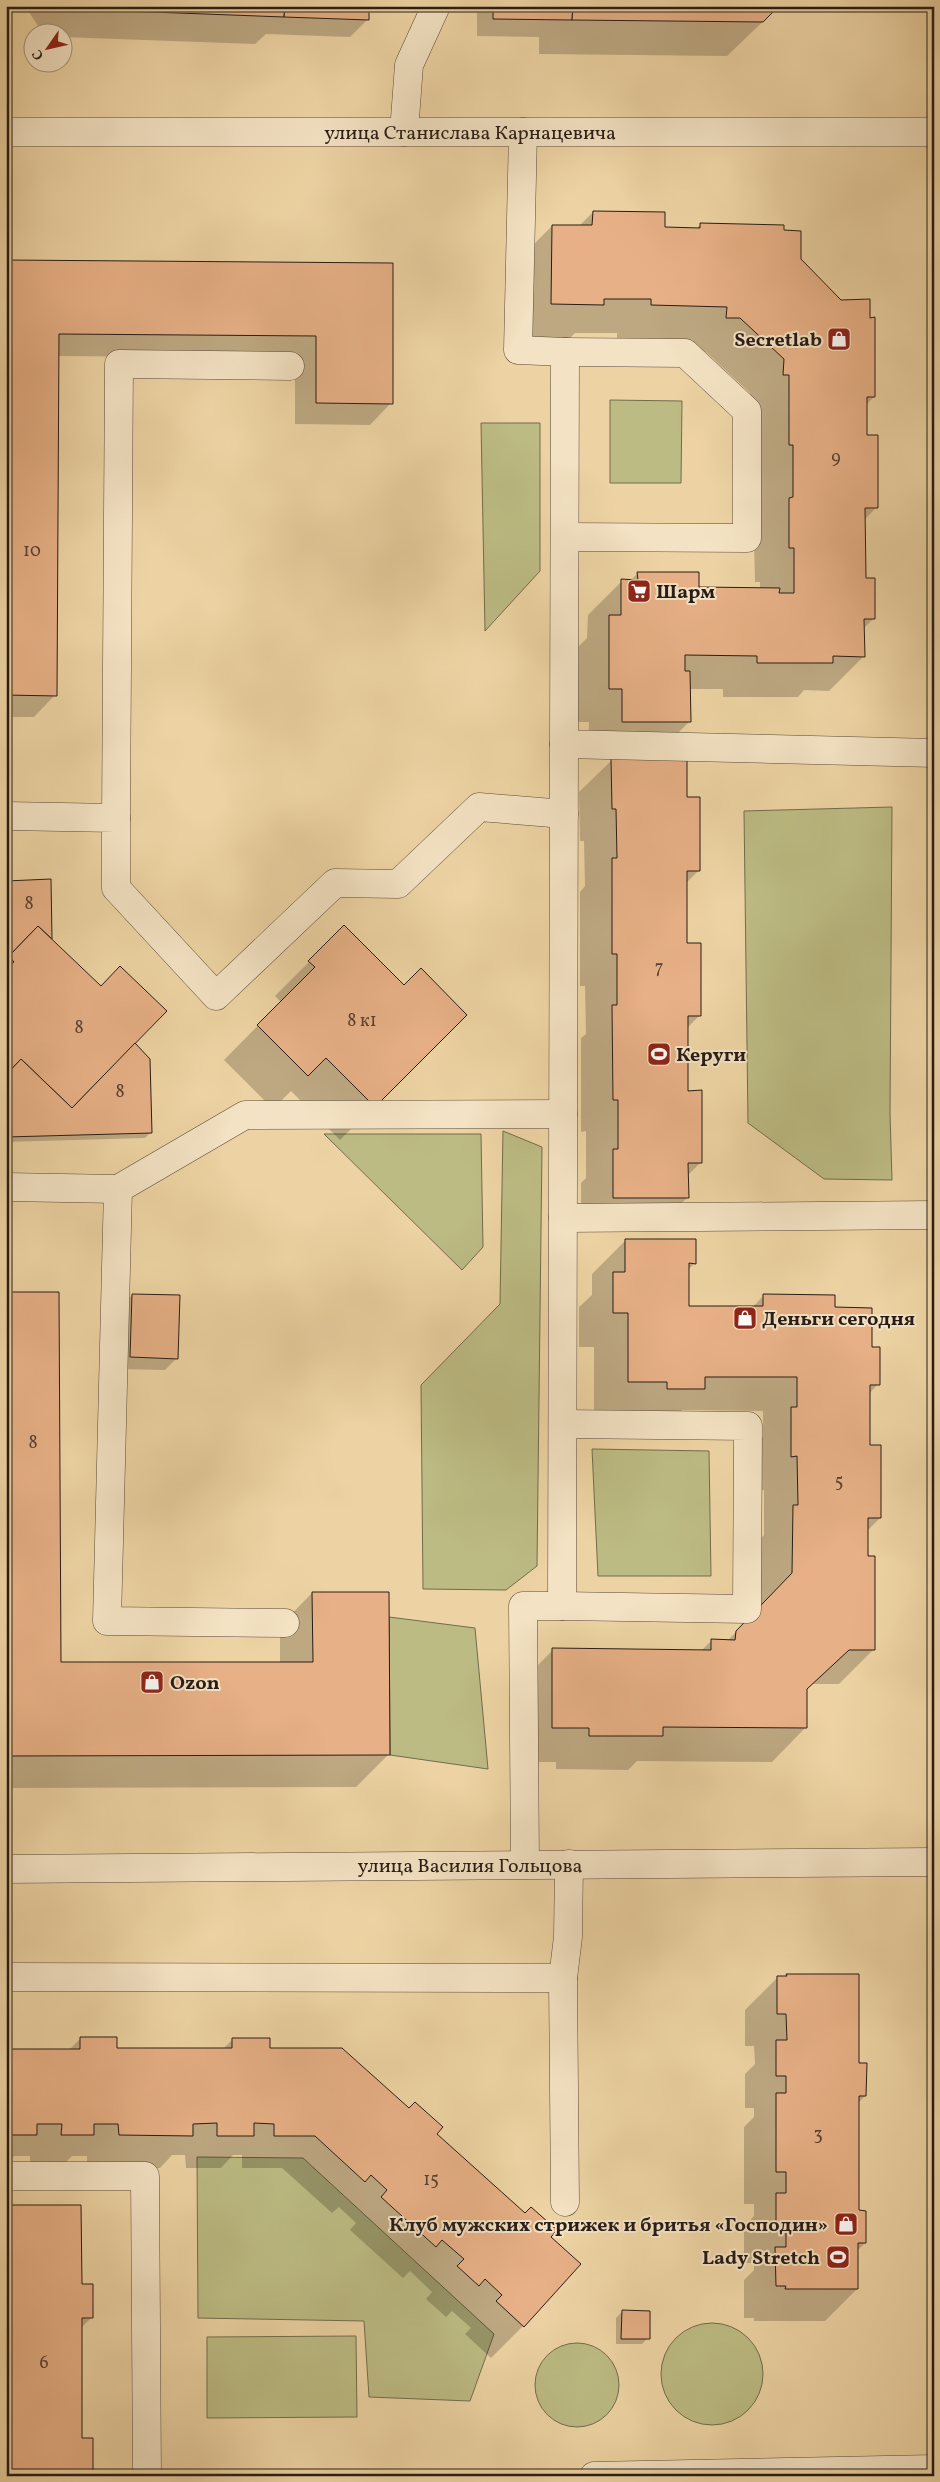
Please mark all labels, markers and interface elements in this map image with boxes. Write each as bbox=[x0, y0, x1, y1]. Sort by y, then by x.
north arrow bbox=[22, 22, 72, 72]
text: С bbox=[28, 45, 49, 63]
street label: улица Станислава Карнацевича bbox=[324, 120, 616, 148]
shop icon: Secretlab bbox=[826, 326, 852, 352]
place label: Secretlab bbox=[734, 327, 822, 355]
house number: 9 bbox=[831, 446, 841, 471]
house number: 10 bbox=[23, 539, 41, 564]
supermarket icon: Шарм bbox=[626, 578, 652, 604]
place label: Шарм bbox=[656, 579, 715, 607]
house number: 8 bbox=[24, 892, 34, 917]
house number: 7 bbox=[655, 956, 663, 981]
house number: 8 к1 bbox=[347, 1009, 377, 1034]
house number: 8 bbox=[74, 1016, 84, 1041]
sports icon: Керуги bbox=[646, 1041, 672, 1067]
place label: Керуги bbox=[676, 1042, 746, 1070]
house number: 8 bbox=[115, 1080, 125, 1105]
shop icon: Деньги сегодня bbox=[732, 1305, 758, 1331]
place label: Деньги сегодня bbox=[762, 1306, 915, 1334]
house number: 8 bbox=[28, 1431, 38, 1456]
house number: 5 bbox=[835, 1470, 843, 1495]
shop icon: Ozon bbox=[139, 1669, 165, 1695]
place label: Ozon bbox=[170, 1670, 220, 1698]
street label: улица Василия Гольцова bbox=[358, 1853, 583, 1881]
house number: 3 bbox=[813, 2123, 823, 2148]
house number: 15 bbox=[423, 2168, 439, 2193]
shop icon: Клуб мужских стрижек и бритья «Господин» bbox=[833, 2211, 859, 2237]
place label: Клуб мужских стрижек и бритья «Господин» bbox=[389, 2212, 828, 2240]
sports icon: Lady Stretch bbox=[825, 2244, 851, 2270]
place label: Lady Stretch bbox=[702, 2245, 820, 2273]
house number: 6 bbox=[39, 2351, 49, 2376]

